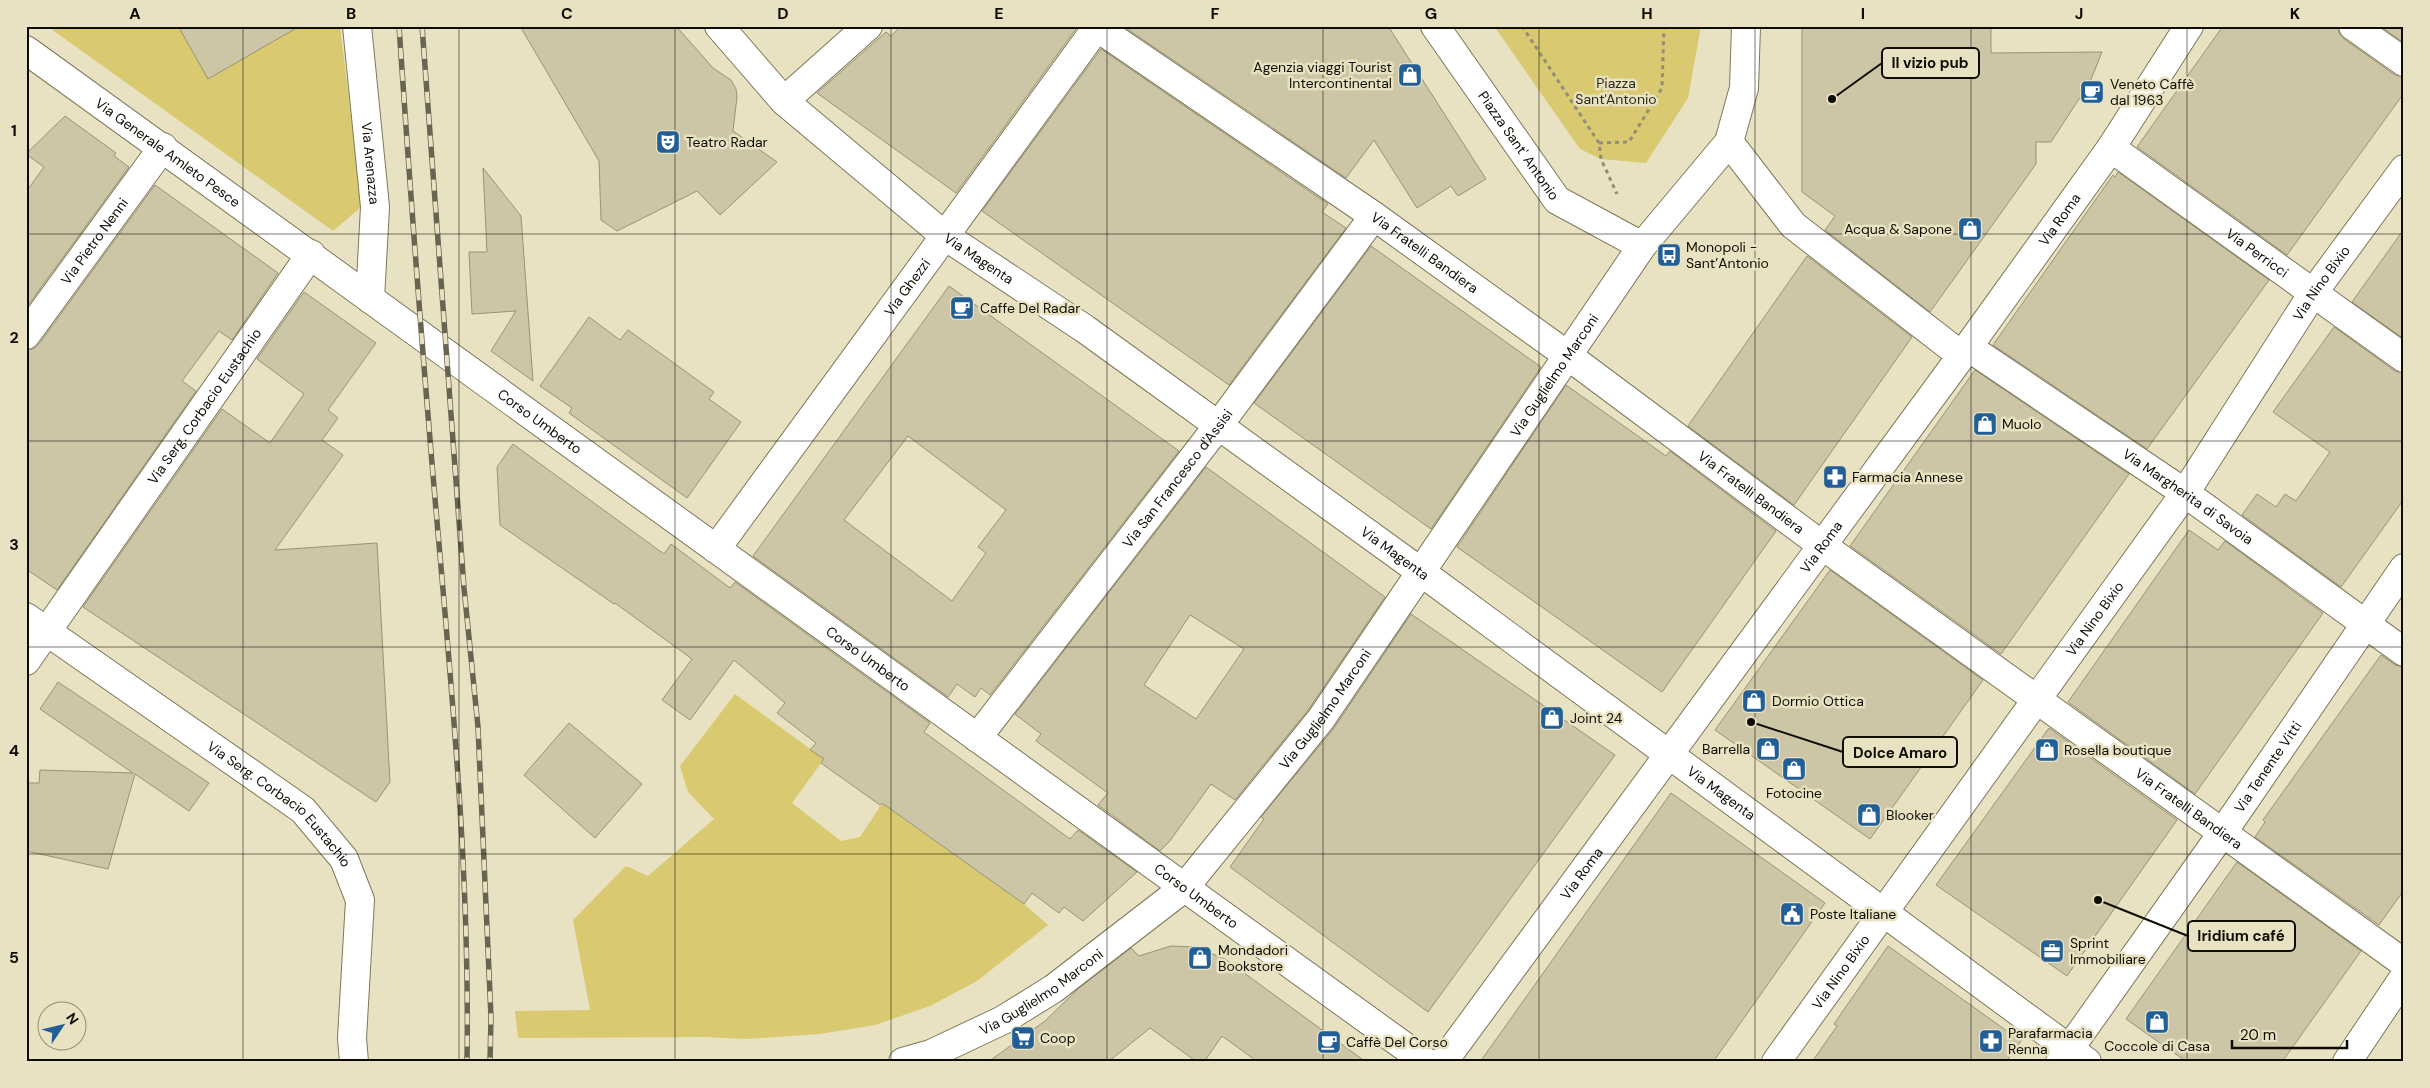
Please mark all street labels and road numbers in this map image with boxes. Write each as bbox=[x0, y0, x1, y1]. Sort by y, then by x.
street label: Piazza Sant' Antonio bbox=[1474, 87, 1563, 204]
street label: Via Generale Amleto Pesce bbox=[92, 94, 244, 211]
street label: Via Arenazza bbox=[358, 121, 384, 205]
street label: Via Roma bbox=[2035, 190, 2085, 249]
street label: Via Pietro Nenni bbox=[57, 194, 132, 288]
street label: Via Fratelli Bandiera bbox=[1368, 208, 1482, 297]
street label: Via Perricci bbox=[2222, 224, 2292, 281]
street label: Via Magenta bbox=[940, 229, 1017, 288]
street label: Via Nino Bixio bbox=[2289, 242, 2354, 324]
street label: Via Ghezzi bbox=[880, 255, 934, 320]
street label: Via Guglielmo Marconi bbox=[1506, 310, 1602, 440]
street label: Via Serg. Corbacio Eustachio bbox=[144, 325, 265, 488]
street label: Corso Umberto bbox=[494, 385, 586, 458]
street label: Via San Francesco d'Assisi bbox=[1118, 405, 1237, 551]
street label: Via Margherita di Savoia bbox=[2119, 445, 2257, 549]
street label: Via Fratelli Bandiera bbox=[1694, 447, 1808, 538]
street label: Via Roma bbox=[1796, 517, 1846, 577]
street label: Via Magenta bbox=[1357, 522, 1433, 584]
street label: Via Nino Bixio bbox=[2062, 578, 2128, 660]
street label: Corso Umberto bbox=[822, 622, 914, 695]
street label: Via Guglielmo Marconi bbox=[1275, 645, 1375, 773]
street label: Via Tenente Vitti bbox=[2230, 718, 2305, 816]
street label: Via Serg. Corbacio Eustachio bbox=[204, 737, 355, 869]
street label: Via Magenta bbox=[1684, 762, 1759, 824]
street label: Via Fratelli Bandiera bbox=[2132, 764, 2246, 853]
street label: Via Roma bbox=[1556, 844, 1607, 903]
street label: Corso Umberto bbox=[1151, 859, 1242, 932]
street label: Via Nino Bixio bbox=[1808, 931, 1874, 1013]
street label: Via Guglielmo Marconi bbox=[976, 945, 1107, 1039]

